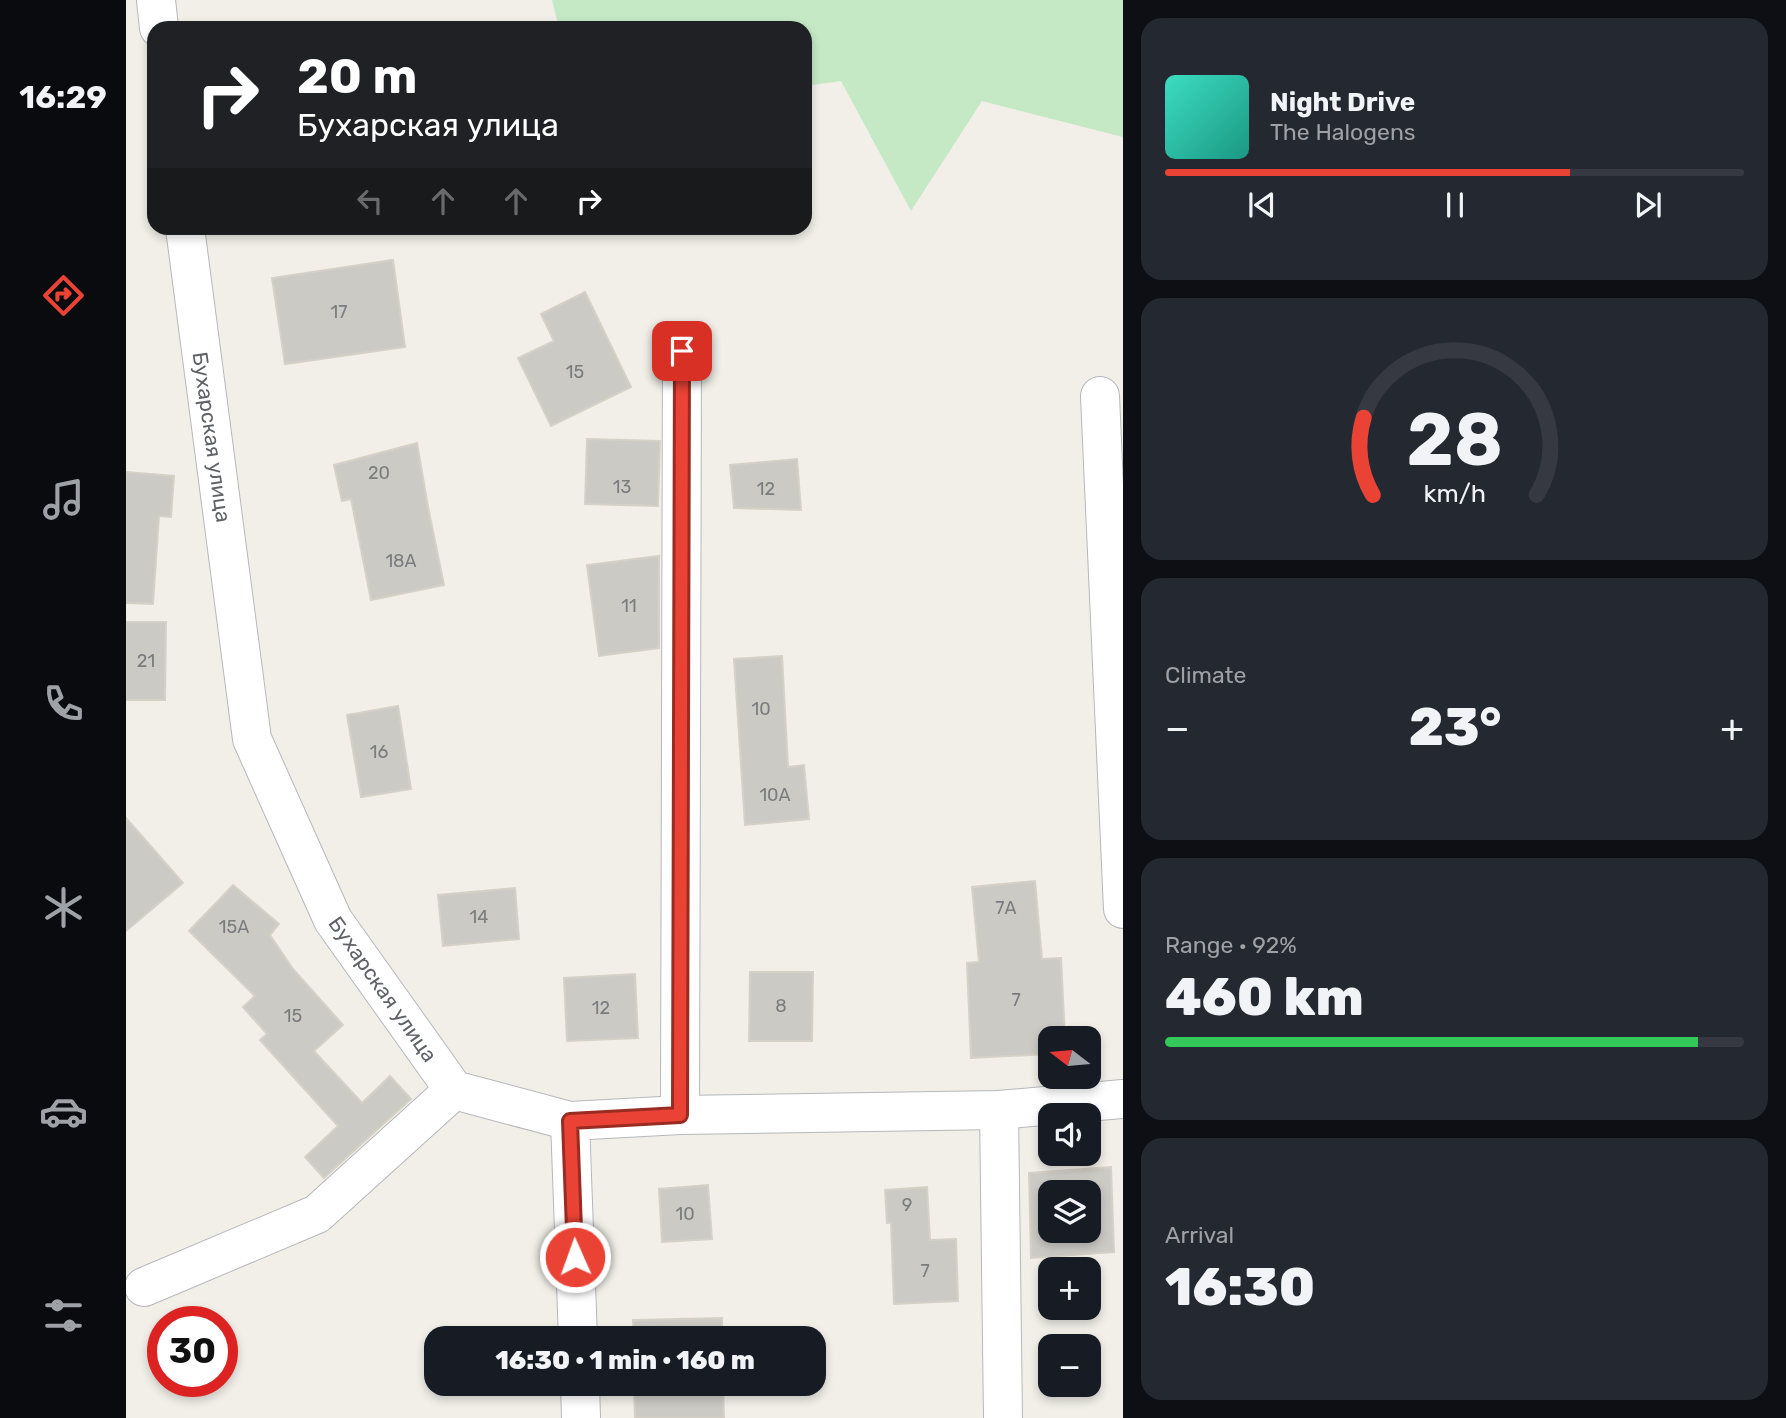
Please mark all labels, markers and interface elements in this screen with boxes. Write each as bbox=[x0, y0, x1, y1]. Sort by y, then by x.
text: 20 m bbox=[297, 47, 418, 105]
icon: right bbox=[182, 49, 273, 140]
text: 16:29 bbox=[19, 78, 107, 116]
text: Night Drive bbox=[1270, 87, 1415, 118]
text: Бухарская улица bbox=[297, 106, 559, 144]
text: The Halogens bbox=[1270, 118, 1416, 146]
icon: left bbox=[351, 182, 389, 220]
icon: ahead bbox=[424, 182, 462, 220]
icon: ahead bbox=[497, 182, 535, 220]
icon: right bbox=[570, 182, 608, 220]
icon: previous bbox=[1243, 186, 1281, 224]
icon: pause bbox=[1436, 186, 1474, 224]
icon: next bbox=[1629, 186, 1667, 224]
icon: directions bbox=[39, 271, 88, 320]
house number: 17 bbox=[331, 301, 347, 323]
pin bbox=[652, 321, 712, 381]
icon: arrive bbox=[663, 332, 701, 370]
street label: Бухарская улица bbox=[188, 350, 236, 524]
house number: 15 bbox=[566, 361, 584, 383]
text: 28 bbox=[1406, 397, 1503, 483]
house number: 20 bbox=[368, 462, 390, 484]
icon: music bbox=[39, 475, 88, 524]
house number: 13 bbox=[613, 476, 631, 498]
house number: 12 bbox=[757, 478, 775, 500]
text: km/h bbox=[1423, 479, 1486, 508]
house number: 18А bbox=[385, 550, 417, 572]
house number: 11 bbox=[621, 595, 637, 617]
house number: 21 bbox=[137, 650, 155, 672]
text: Climate bbox=[1165, 661, 1246, 689]
icon: phone bbox=[39, 679, 88, 728]
text: 23° bbox=[1409, 696, 1501, 758]
house number: 10 bbox=[751, 698, 771, 720]
text: − bbox=[1165, 705, 1190, 751]
text: + bbox=[1720, 705, 1744, 751]
house number: 16 bbox=[370, 741, 388, 763]
house number: 10А bbox=[759, 784, 791, 806]
icon: climate bbox=[39, 883, 88, 932]
house number: 7А bbox=[995, 897, 1017, 919]
house number: 14 bbox=[470, 906, 488, 928]
street label: Бухарская улица bbox=[323, 911, 443, 1067]
house number: 15А bbox=[219, 916, 249, 938]
text: Range · 92% bbox=[1165, 931, 1297, 959]
text: 460 km bbox=[1165, 966, 1364, 1028]
house number: 7 bbox=[1011, 989, 1021, 1011]
house number: 8 bbox=[775, 995, 787, 1017]
house number: 12 bbox=[592, 997, 610, 1019]
house number: 15 bbox=[284, 1005, 302, 1027]
north arrow bbox=[1038, 1026, 1101, 1088]
map controls bbox=[1038, 1026, 1101, 1397]
icon: car bbox=[39, 1087, 88, 1136]
button: sound bbox=[1038, 1103, 1101, 1166]
button: layers bbox=[1038, 1180, 1101, 1243]
house number: 9 bbox=[902, 1194, 912, 1216]
house number: 10 bbox=[675, 1203, 695, 1225]
position arrow bbox=[538, 1220, 612, 1294]
text: Arrival bbox=[1165, 1221, 1234, 1249]
text: 16:30 bbox=[1165, 1256, 1315, 1318]
button: + bbox=[1038, 1257, 1101, 1320]
house number: 7 bbox=[920, 1260, 930, 1282]
icon: filters bbox=[39, 1291, 88, 1340]
speed limit sign: 30 bbox=[147, 1306, 238, 1397]
button: − bbox=[1038, 1334, 1101, 1397]
text: 16:30 · 1 min · 160 m bbox=[495, 1345, 755, 1376]

